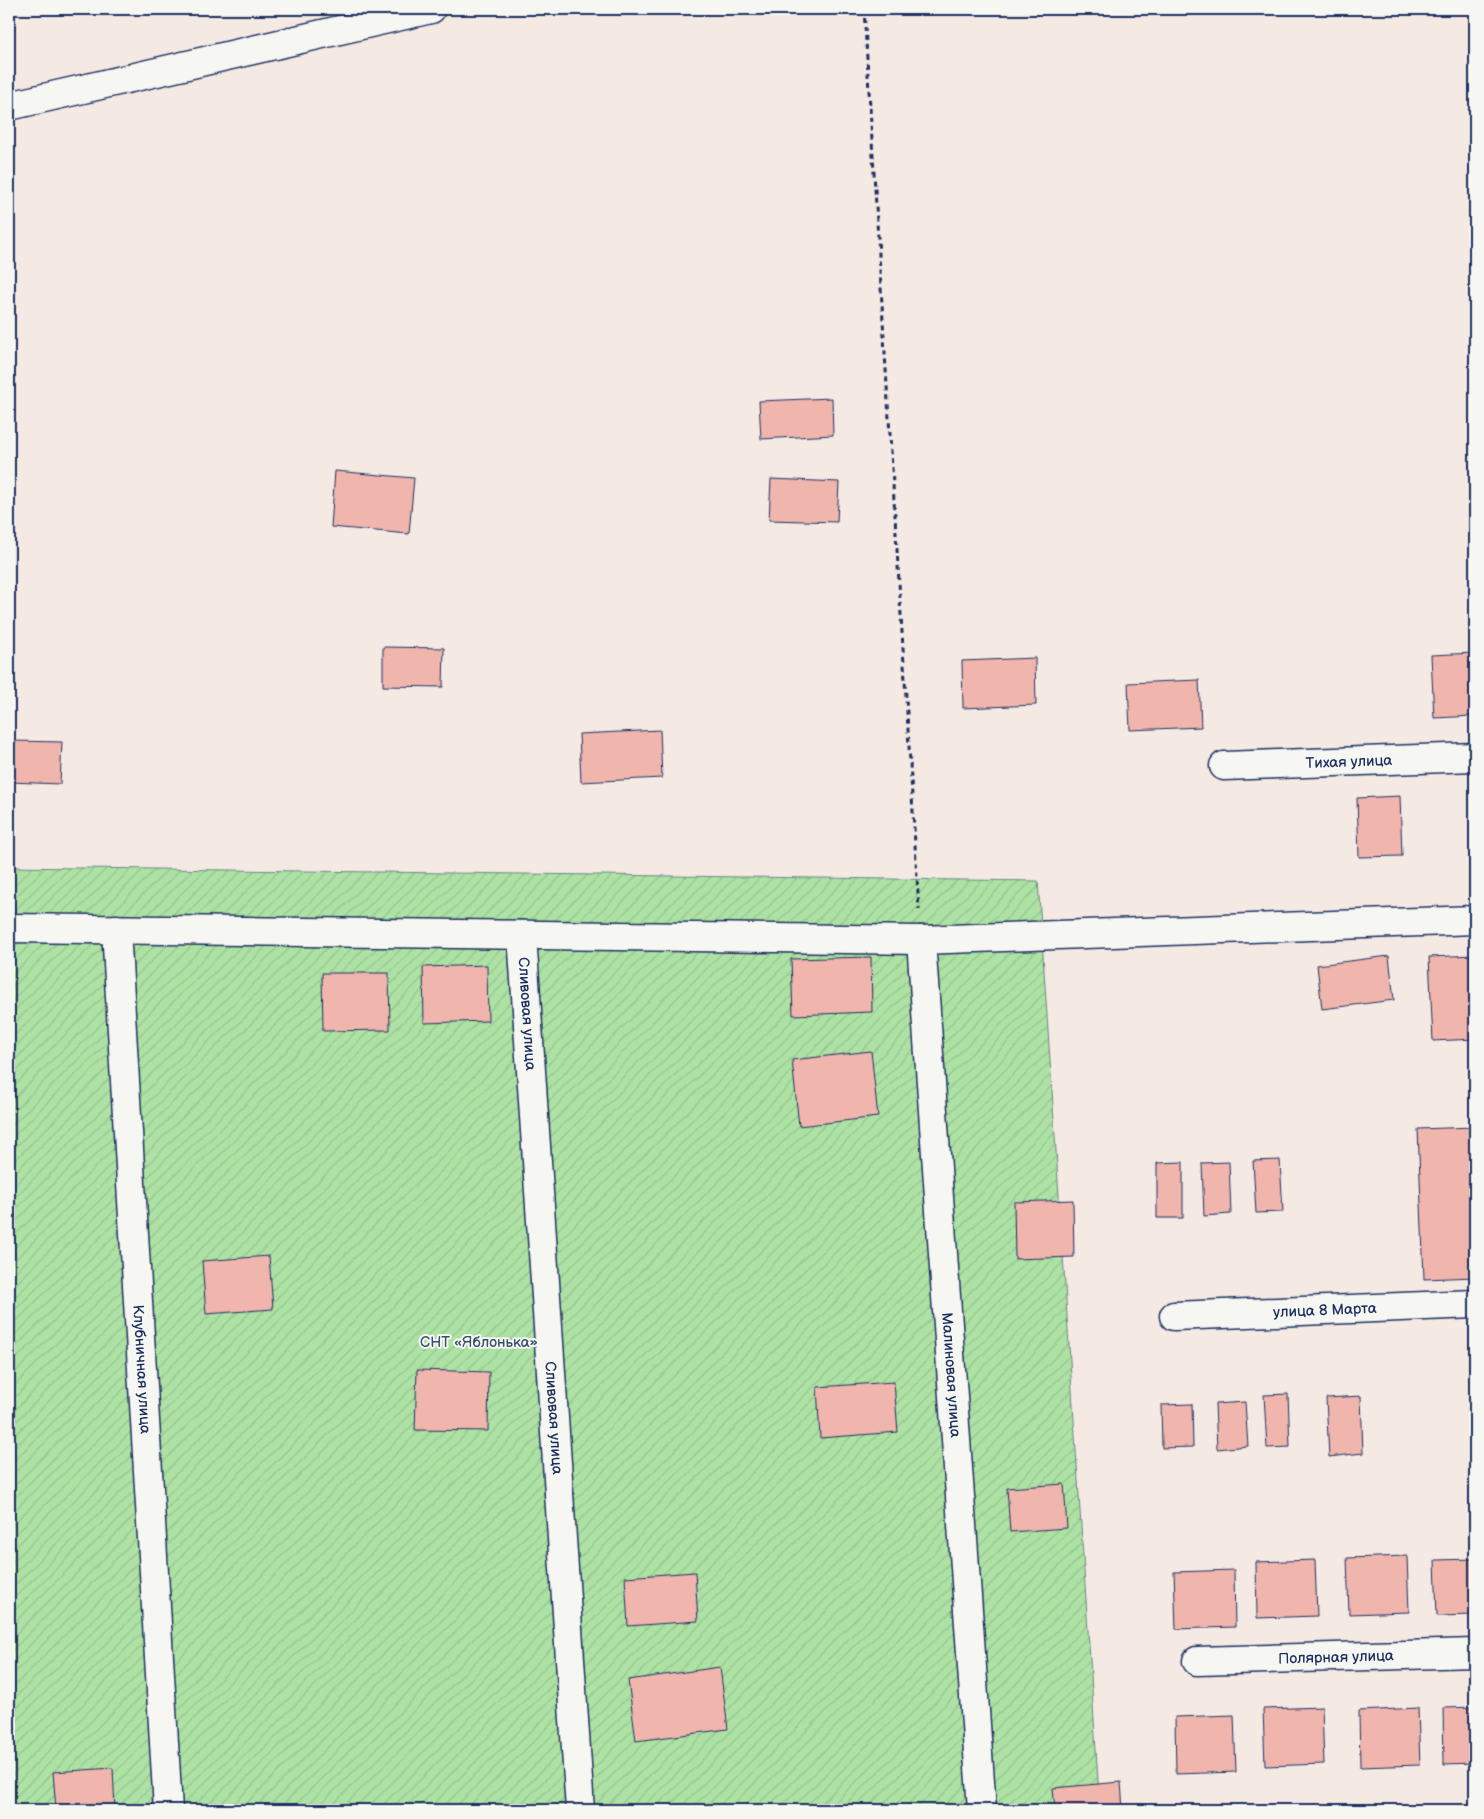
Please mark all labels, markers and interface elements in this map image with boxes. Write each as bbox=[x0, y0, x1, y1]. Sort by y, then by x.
street label: Тихая улица bbox=[1305, 751, 1393, 773]
street label: Сливовая улица bbox=[513, 957, 540, 1071]
street label: улица 8 Марта bbox=[1273, 1299, 1377, 1322]
street label: Клубничная улица bbox=[128, 1304, 155, 1434]
street label: Малиновая улица bbox=[937, 1312, 965, 1438]
park label: СНТ «Яблонька» bbox=[420, 1333, 538, 1352]
street label: Сливовая улица bbox=[540, 1361, 567, 1475]
street label: Полярная улица bbox=[1278, 1646, 1394, 1669]

